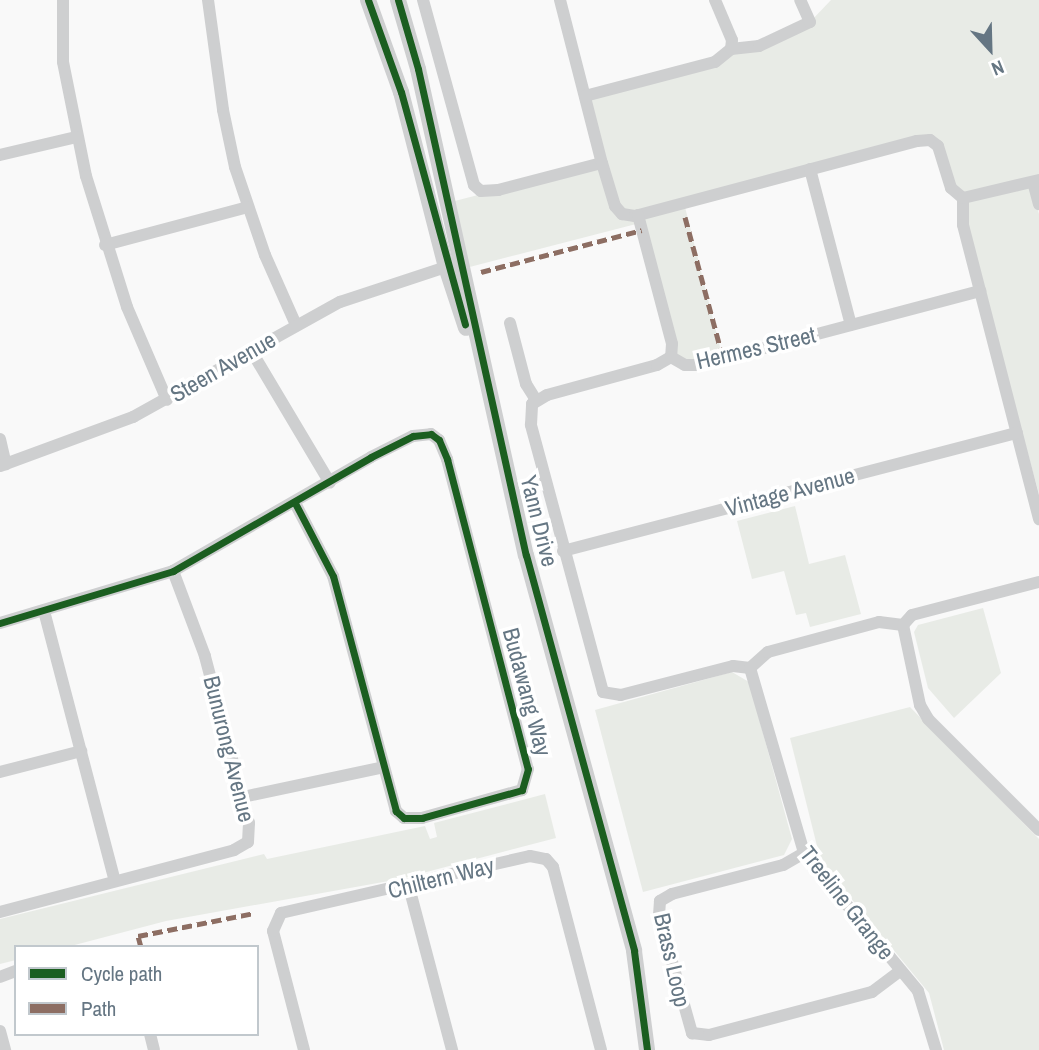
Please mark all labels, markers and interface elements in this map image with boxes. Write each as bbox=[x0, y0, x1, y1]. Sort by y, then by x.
north arrow bbox=[955, 14, 1025, 84]
text: N bbox=[988, 54, 1008, 83]
street label: Hermes Street bbox=[694, 321, 818, 375]
street label: Steen Avenue bbox=[165, 326, 281, 408]
street label: Vintage Avenue bbox=[722, 461, 858, 523]
street label: Yann Drive bbox=[514, 473, 564, 569]
street label: Budawang Way bbox=[497, 625, 557, 759]
street label: Bunurong Avenue bbox=[197, 673, 261, 825]
street label: Treeline Grange bbox=[794, 841, 900, 965]
street label: Chiltern Way bbox=[385, 852, 497, 904]
street label: Brass Loop bbox=[648, 910, 696, 1010]
legend bbox=[14, 945, 259, 1036]
text: Cycle path bbox=[81, 959, 162, 988]
text: Path bbox=[81, 994, 116, 1023]

